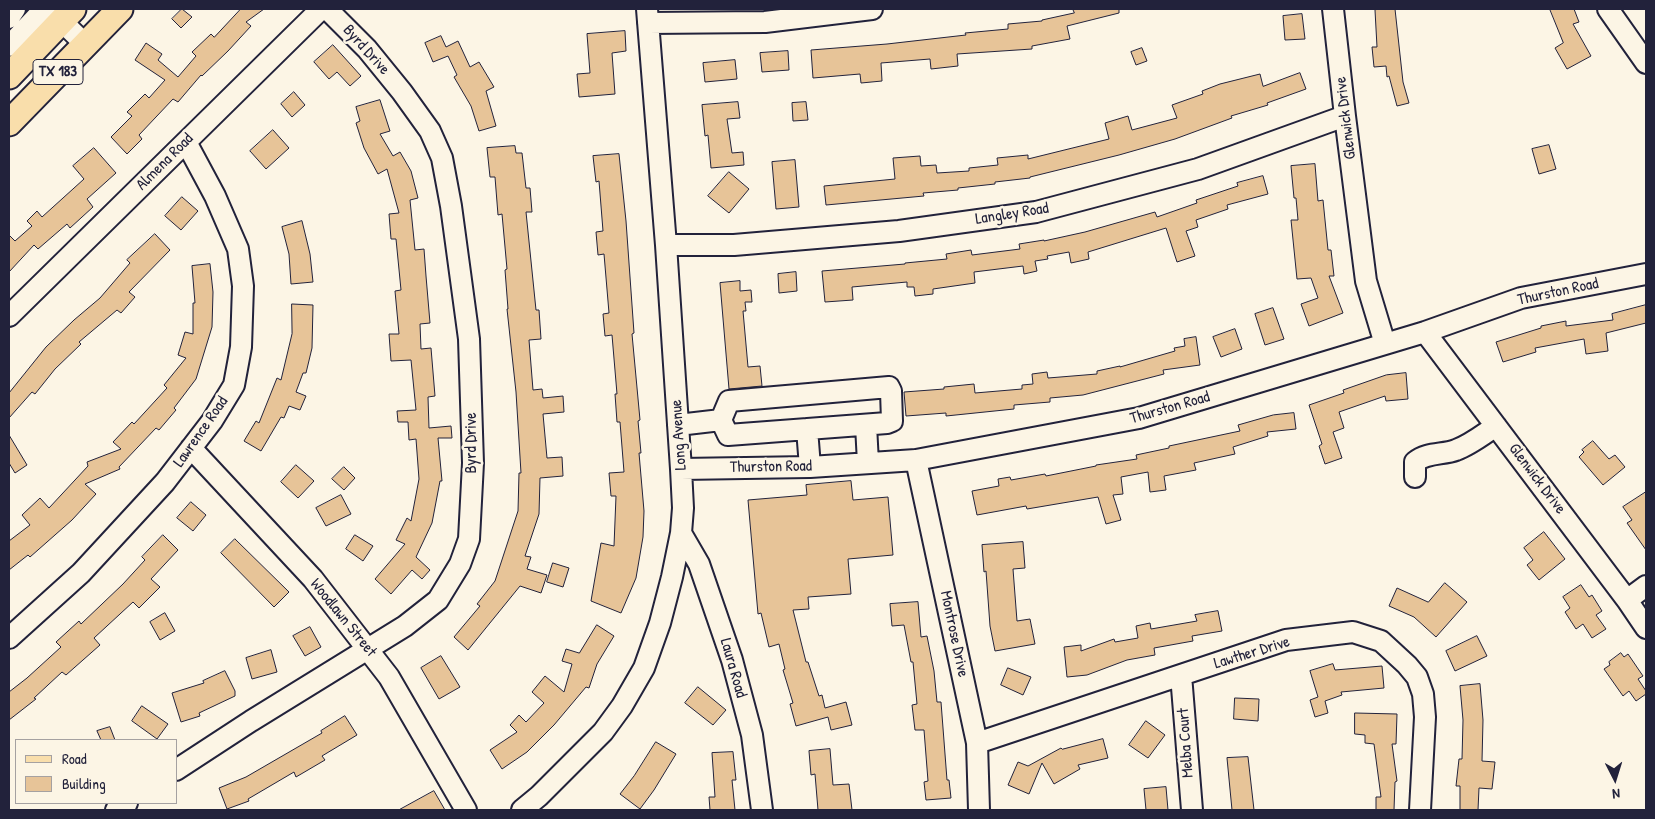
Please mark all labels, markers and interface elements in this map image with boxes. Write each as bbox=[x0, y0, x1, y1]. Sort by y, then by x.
street label: Byrd Drive bbox=[338, 21, 394, 79]
road number: TX 183 bbox=[33, 60, 83, 84]
street label: Glenwick Drive bbox=[1331, 76, 1361, 160]
street label: Almena Road bbox=[133, 130, 197, 194]
street label: Langley Road bbox=[974, 199, 1050, 229]
street label: Thurston Road bbox=[1516, 274, 1600, 310]
street label: Thurston Road bbox=[1128, 387, 1212, 429]
street label: Lawrence Road bbox=[170, 393, 232, 471]
street label: Long Avenue bbox=[667, 399, 691, 471]
street label: Byrd Drive bbox=[462, 412, 482, 474]
street label: Glenwick Drive bbox=[1504, 440, 1570, 518]
street label: Thurston Road bbox=[730, 457, 812, 477]
street label: Woodlawn Street bbox=[306, 575, 380, 661]
street label: Montrose Drive bbox=[935, 589, 973, 679]
street label: Lawther Drive bbox=[1212, 632, 1292, 674]
street label: Laura Road bbox=[715, 636, 751, 700]
street label: Melba Court bbox=[1174, 707, 1198, 779]
legend bbox=[15, 739, 178, 804]
text: Road bbox=[62, 748, 87, 769]
north arrow bbox=[1590, 754, 1640, 804]
text: Building bbox=[62, 773, 106, 794]
text: N bbox=[1612, 785, 1621, 804]

